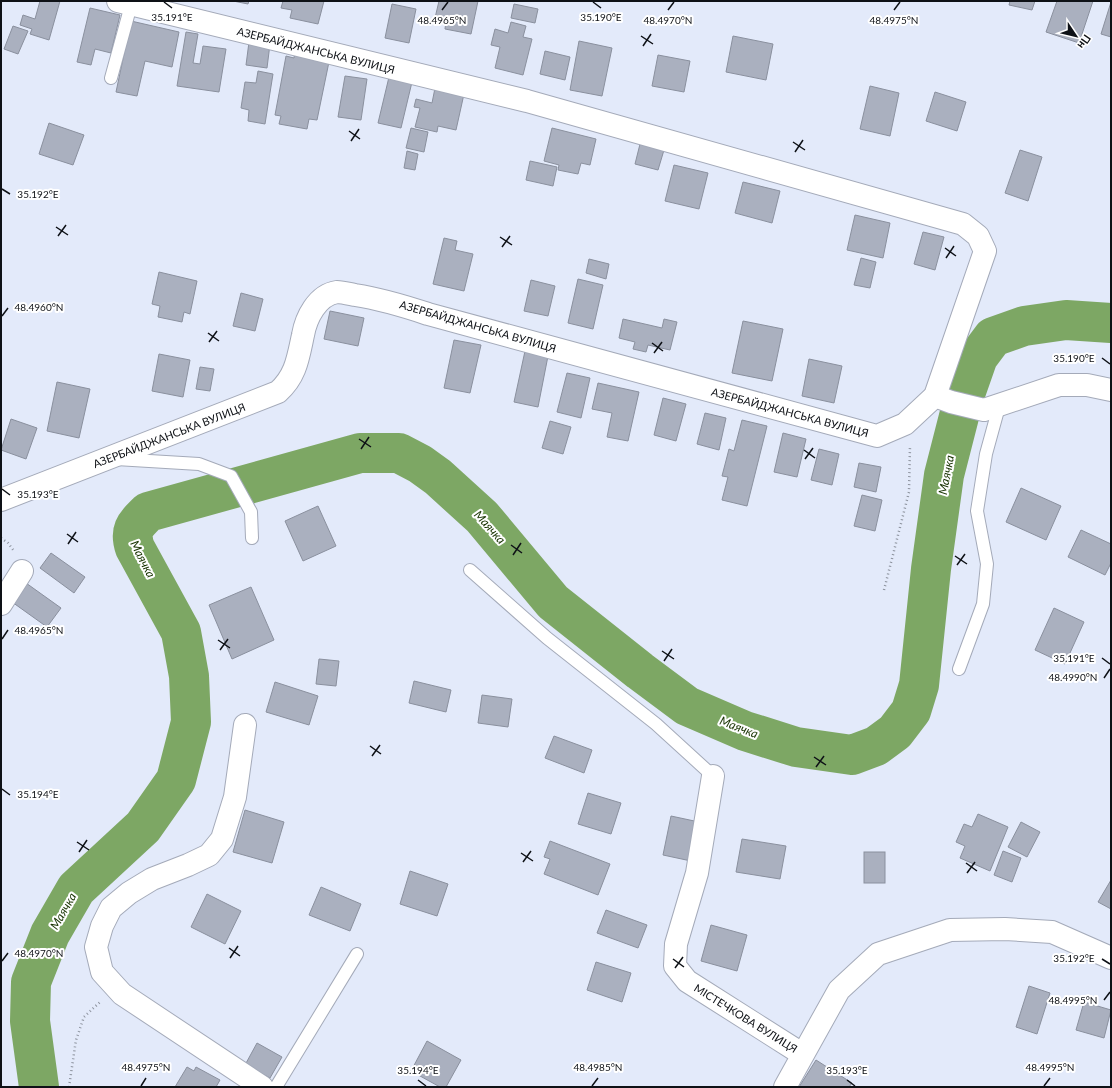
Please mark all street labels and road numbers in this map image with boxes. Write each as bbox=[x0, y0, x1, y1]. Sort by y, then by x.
street label: АЗЕРБАЙДЖАНСЬКА ВУЛИЦЯ bbox=[236, 24, 396, 76]
street label: АЗЕРБАЙДЖАНСЬКА ВУЛИЦЯ bbox=[398, 297, 558, 355]
street label: АЗЕРБАЙДЖАНСЬКА ВУЛИЦЯ bbox=[710, 385, 870, 439]
street label: АЗЕРБАЙДЖАНСЬКА ВУЛИЦЯ bbox=[91, 400, 247, 470]
street label: МІСТЕЧКОВА ВУЛИЦЯ bbox=[692, 981, 800, 1055]

